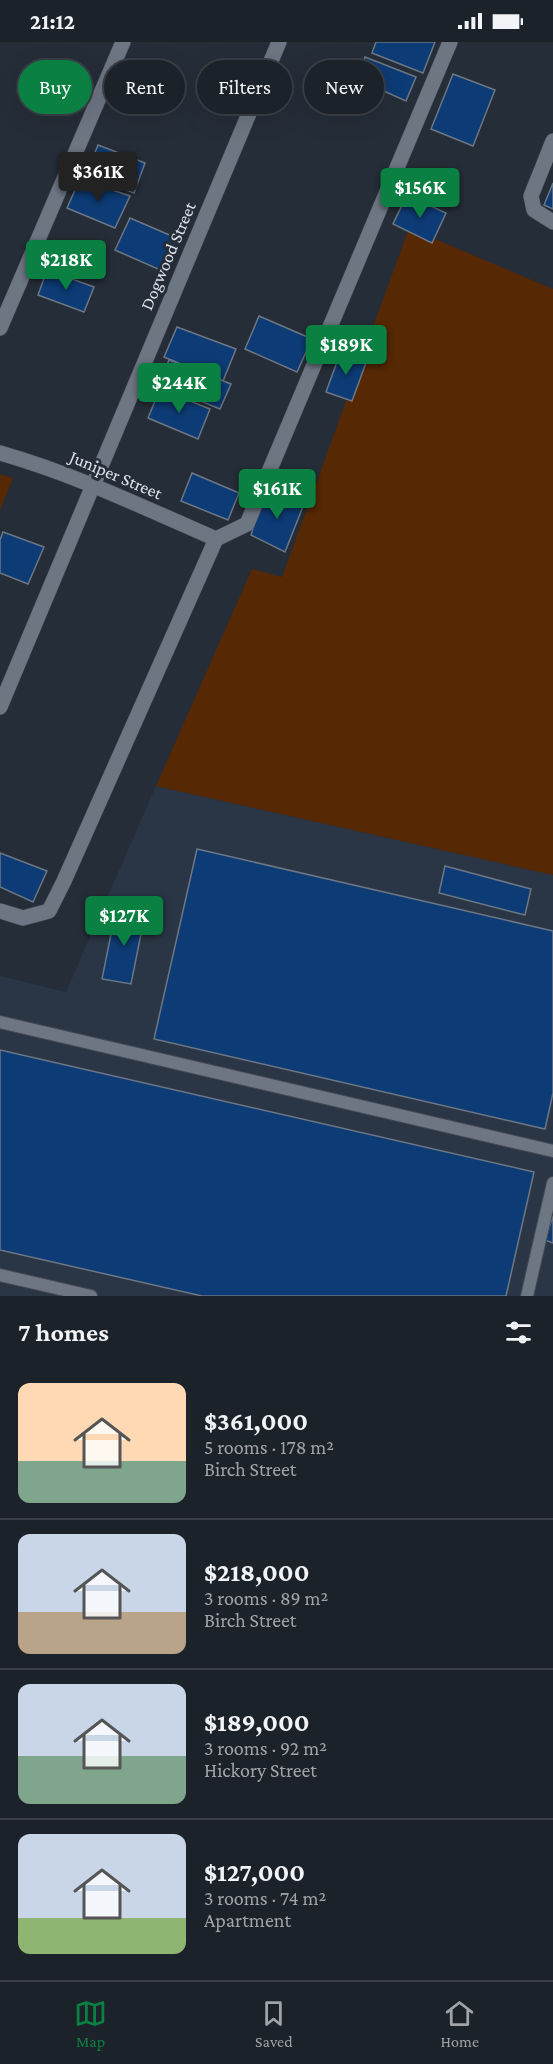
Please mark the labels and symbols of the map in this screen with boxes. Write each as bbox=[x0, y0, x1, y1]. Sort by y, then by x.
pin: $361K bbox=[56, 152, 140, 203]
pin: $156K bbox=[378, 168, 462, 219]
street label: Dogwood Street bbox=[136, 198, 200, 313]
pin: $218K bbox=[24, 240, 108, 291]
pin: $189K bbox=[304, 325, 388, 376]
pin: $244K bbox=[137, 363, 221, 414]
street label: Juniper Street bbox=[65, 446, 166, 504]
pin: $161K bbox=[235, 469, 319, 520]
pin: $127K bbox=[82, 896, 166, 947]

